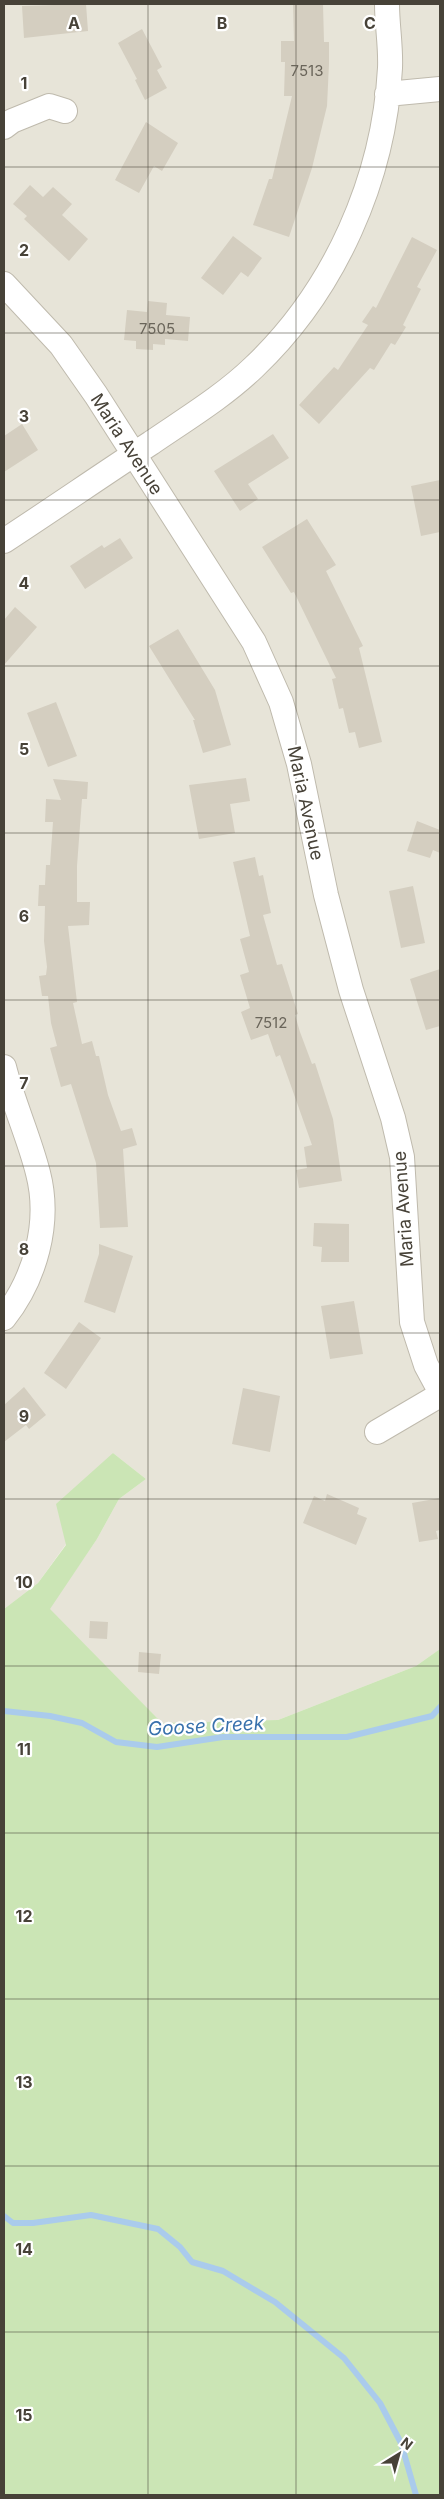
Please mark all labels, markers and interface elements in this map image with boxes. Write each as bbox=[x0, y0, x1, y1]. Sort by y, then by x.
text: A bbox=[68, 13, 80, 33]
text: B bbox=[217, 13, 227, 33]
text: C bbox=[364, 13, 376, 33]
house number: 7513 bbox=[291, 61, 323, 80]
text: 1 bbox=[21, 73, 27, 93]
text: 2 bbox=[19, 240, 29, 260]
house number: 7505 bbox=[139, 319, 175, 338]
street label: Maria Avenue bbox=[87, 390, 167, 498]
text: 3 bbox=[19, 406, 29, 426]
text: 4 bbox=[19, 573, 30, 593]
text: 5 bbox=[19, 739, 29, 759]
street label: Maria Avenue bbox=[284, 744, 328, 862]
text: 6 bbox=[19, 906, 29, 926]
house number: 7512 bbox=[255, 1013, 287, 1032]
text: 7 bbox=[19, 1073, 29, 1093]
street label: Maria Avenue bbox=[388, 1150, 418, 1268]
text: 8 bbox=[19, 1239, 29, 1259]
text: 9 bbox=[19, 1406, 29, 1426]
text: 10 bbox=[15, 1572, 33, 1592]
water label: Goose Creek bbox=[147, 1711, 265, 1741]
text: 11 bbox=[17, 1739, 31, 1759]
text: 12 bbox=[16, 1906, 32, 1926]
text: 13 bbox=[15, 2072, 33, 2092]
text: 14 bbox=[15, 2239, 33, 2259]
text: 15 bbox=[15, 2405, 33, 2425]
north arrow bbox=[374, 2429, 424, 2479]
text: N bbox=[398, 2433, 417, 2453]

